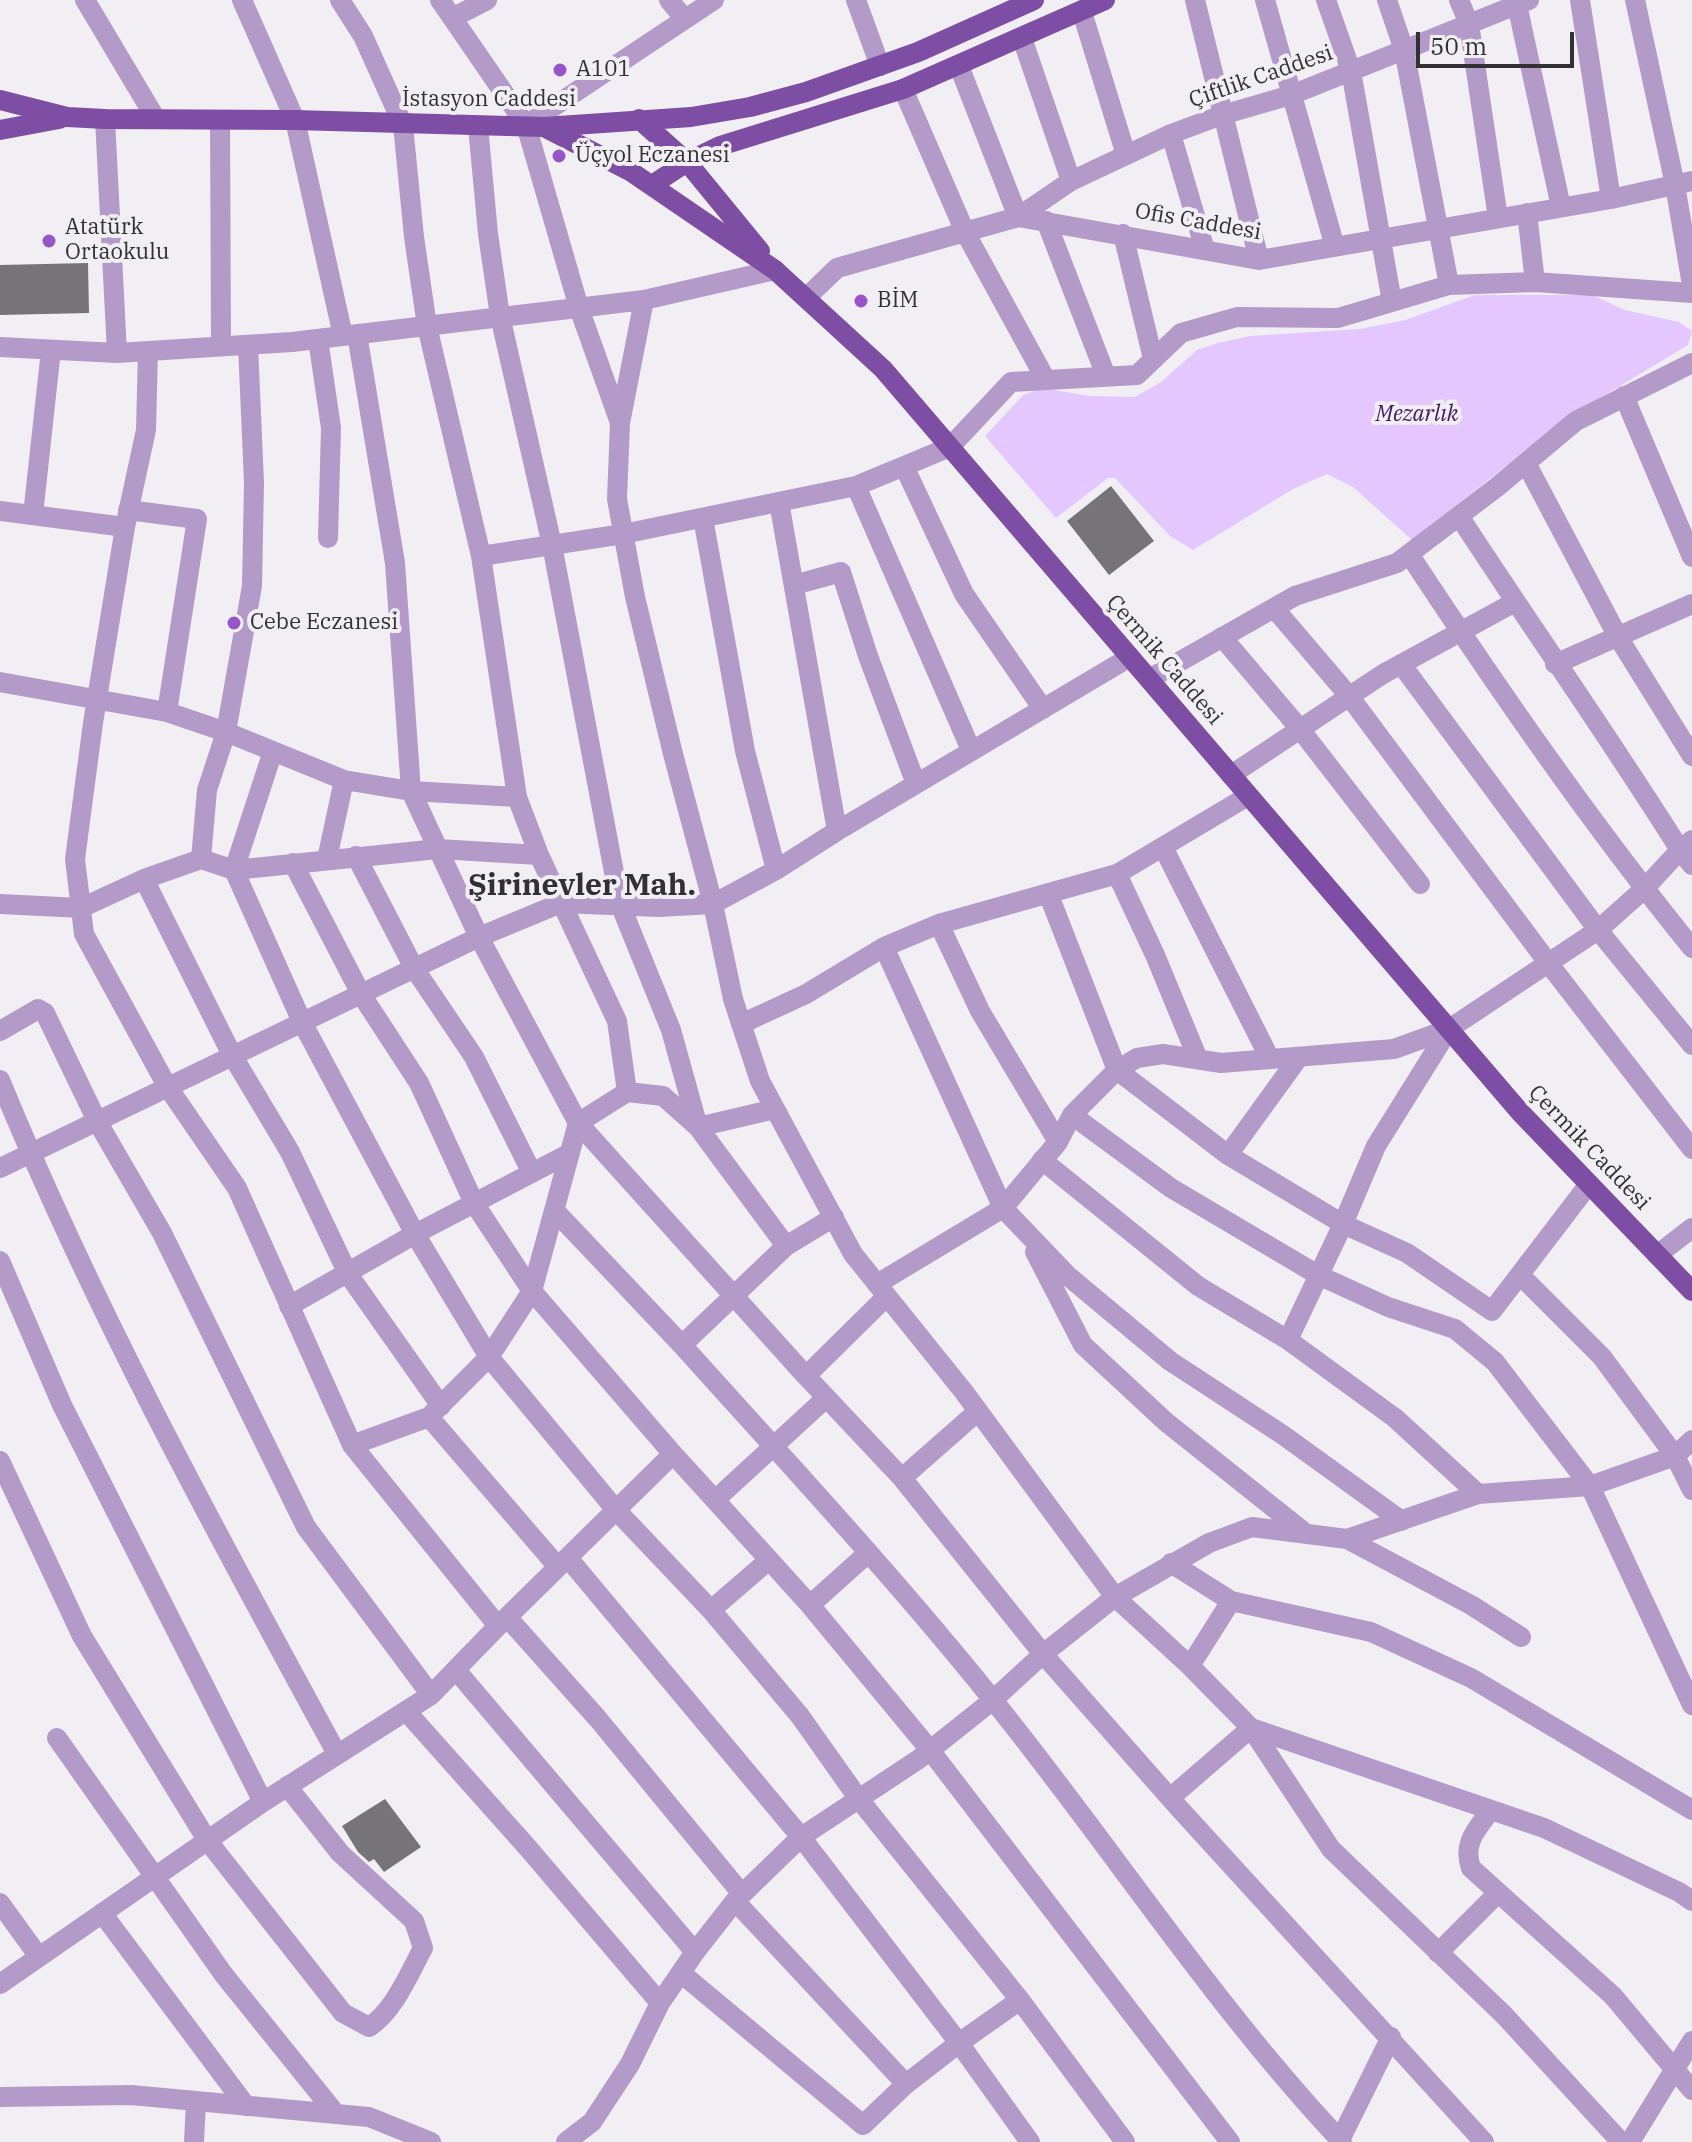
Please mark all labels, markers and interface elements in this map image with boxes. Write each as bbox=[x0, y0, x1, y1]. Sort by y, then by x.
scale bar bbox=[1420, 16, 1578, 66]
text: 50 m bbox=[1430, 30, 1487, 62]
street label: Çiftlik Caddesi bbox=[1186, 40, 1336, 114]
place label: A101 bbox=[576, 57, 631, 83]
marker: A101 bbox=[551, 61, 569, 79]
street label: İstasyon Caddesi bbox=[402, 87, 576, 113]
place label: Üçyol Eczanesi bbox=[575, 143, 730, 169]
marker: Üçyol Eczanesi bbox=[550, 147, 568, 165]
street label: Ofis Caddesi bbox=[1133, 198, 1263, 246]
place label: Atatürk Ortaokulu bbox=[65, 215, 169, 266]
marker: Atatürk Ortaokulu bbox=[40, 232, 58, 250]
place label: BİM bbox=[877, 288, 919, 314]
marker: BİM bbox=[852, 292, 870, 310]
park label: Mezarlık bbox=[1375, 402, 1459, 428]
street label: Çermik Caddesi bbox=[1100, 590, 1228, 730]
place label: Cebe Eczanesi bbox=[250, 610, 398, 636]
marker: Cebe Eczanesi bbox=[225, 614, 243, 632]
district label: Şirinevler Mah. bbox=[468, 868, 696, 904]
street label: Çermik Caddesi bbox=[1523, 1080, 1655, 1216]

